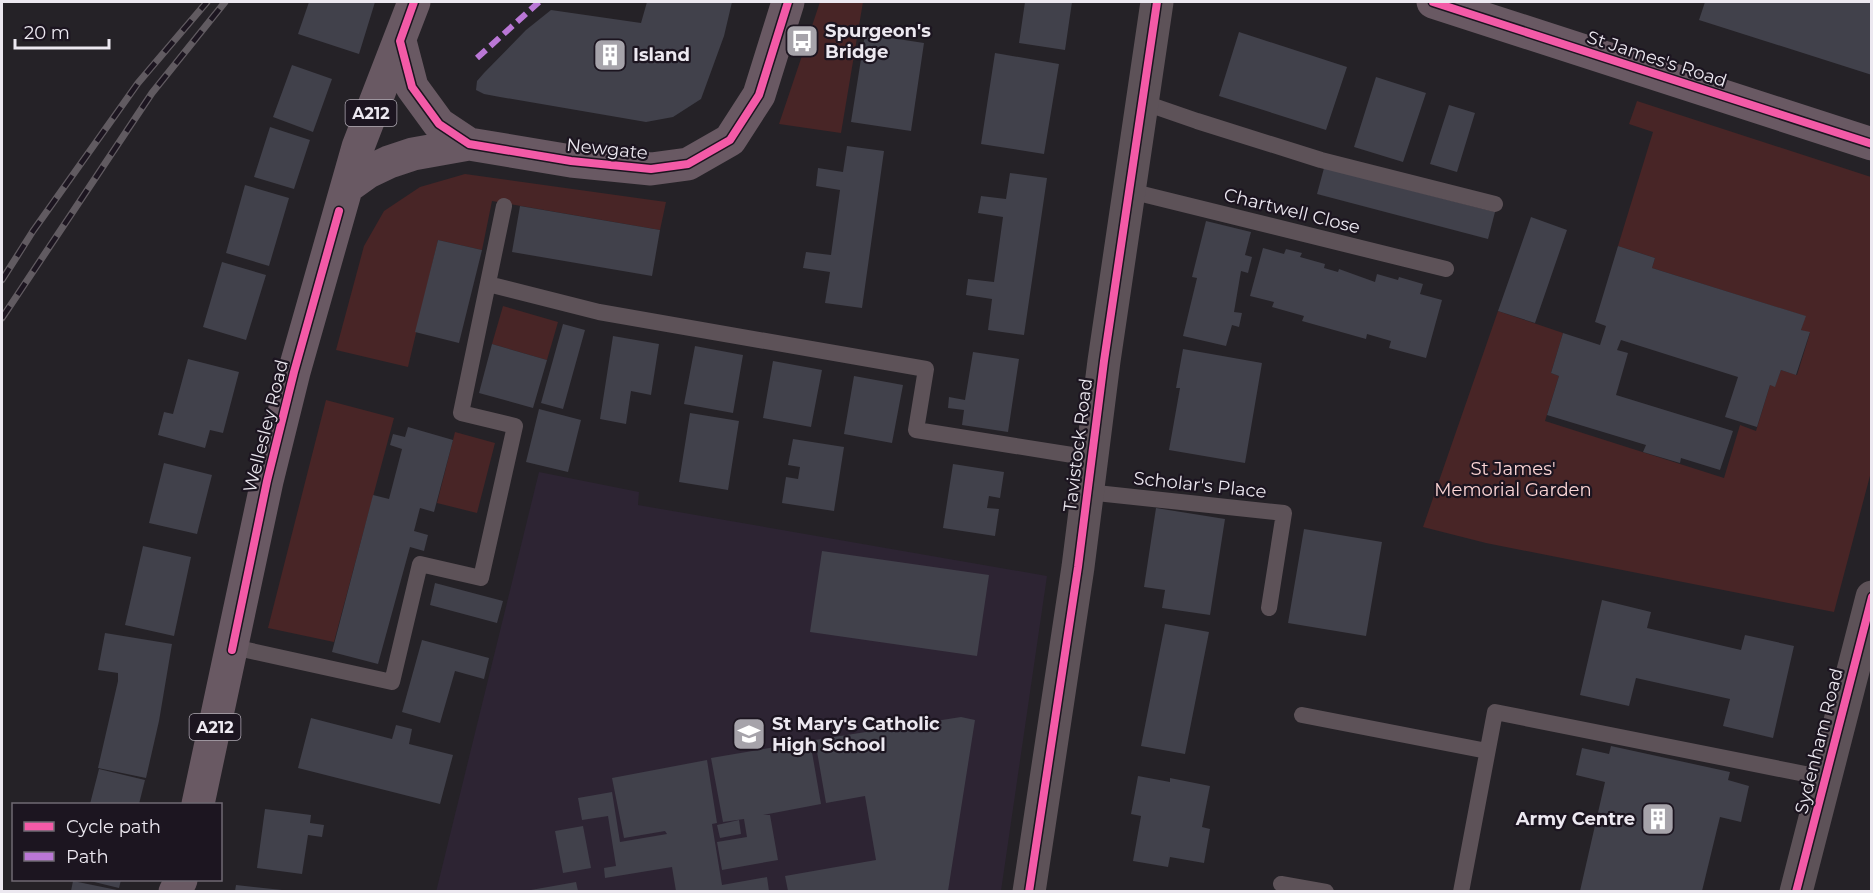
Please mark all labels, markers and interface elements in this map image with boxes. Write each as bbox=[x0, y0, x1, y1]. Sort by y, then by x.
scale bar bbox=[15, 12, 110, 50]
place label: Spurgeon's Bridge bbox=[825, 20, 931, 63]
text: 20 m bbox=[24, 22, 70, 44]
bus stop icon: Spurgeon's Bridge bbox=[784, 23, 820, 59]
street label: St James's Road bbox=[1584, 26, 1730, 92]
building icon: Island bbox=[592, 37, 628, 73]
place label: Island bbox=[633, 44, 690, 66]
road number: A212 bbox=[346, 100, 397, 126]
street label: Newgate bbox=[565, 134, 649, 164]
street label: Chartwell Close bbox=[1222, 183, 1362, 239]
street label: Wellesley Road bbox=[239, 357, 293, 495]
street label: Tavistock Road bbox=[1059, 377, 1097, 513]
park label: St James' Memorial Garden bbox=[1434, 458, 1592, 501]
street label: Scholar's Place bbox=[1132, 467, 1268, 503]
street label: Sydenham Road bbox=[1790, 666, 1848, 816]
place label: St Mary's Catholic High School bbox=[772, 713, 940, 756]
road number: A212 bbox=[190, 714, 240, 740]
school or university icon: St Mary's Catholic High School bbox=[731, 716, 767, 752]
building icon: Army Centre bbox=[1640, 801, 1676, 837]
legend bbox=[12, 803, 222, 881]
place label: Army Centre bbox=[1515, 808, 1635, 830]
text: Cycle path bbox=[66, 816, 161, 838]
text: Path bbox=[66, 846, 109, 868]

